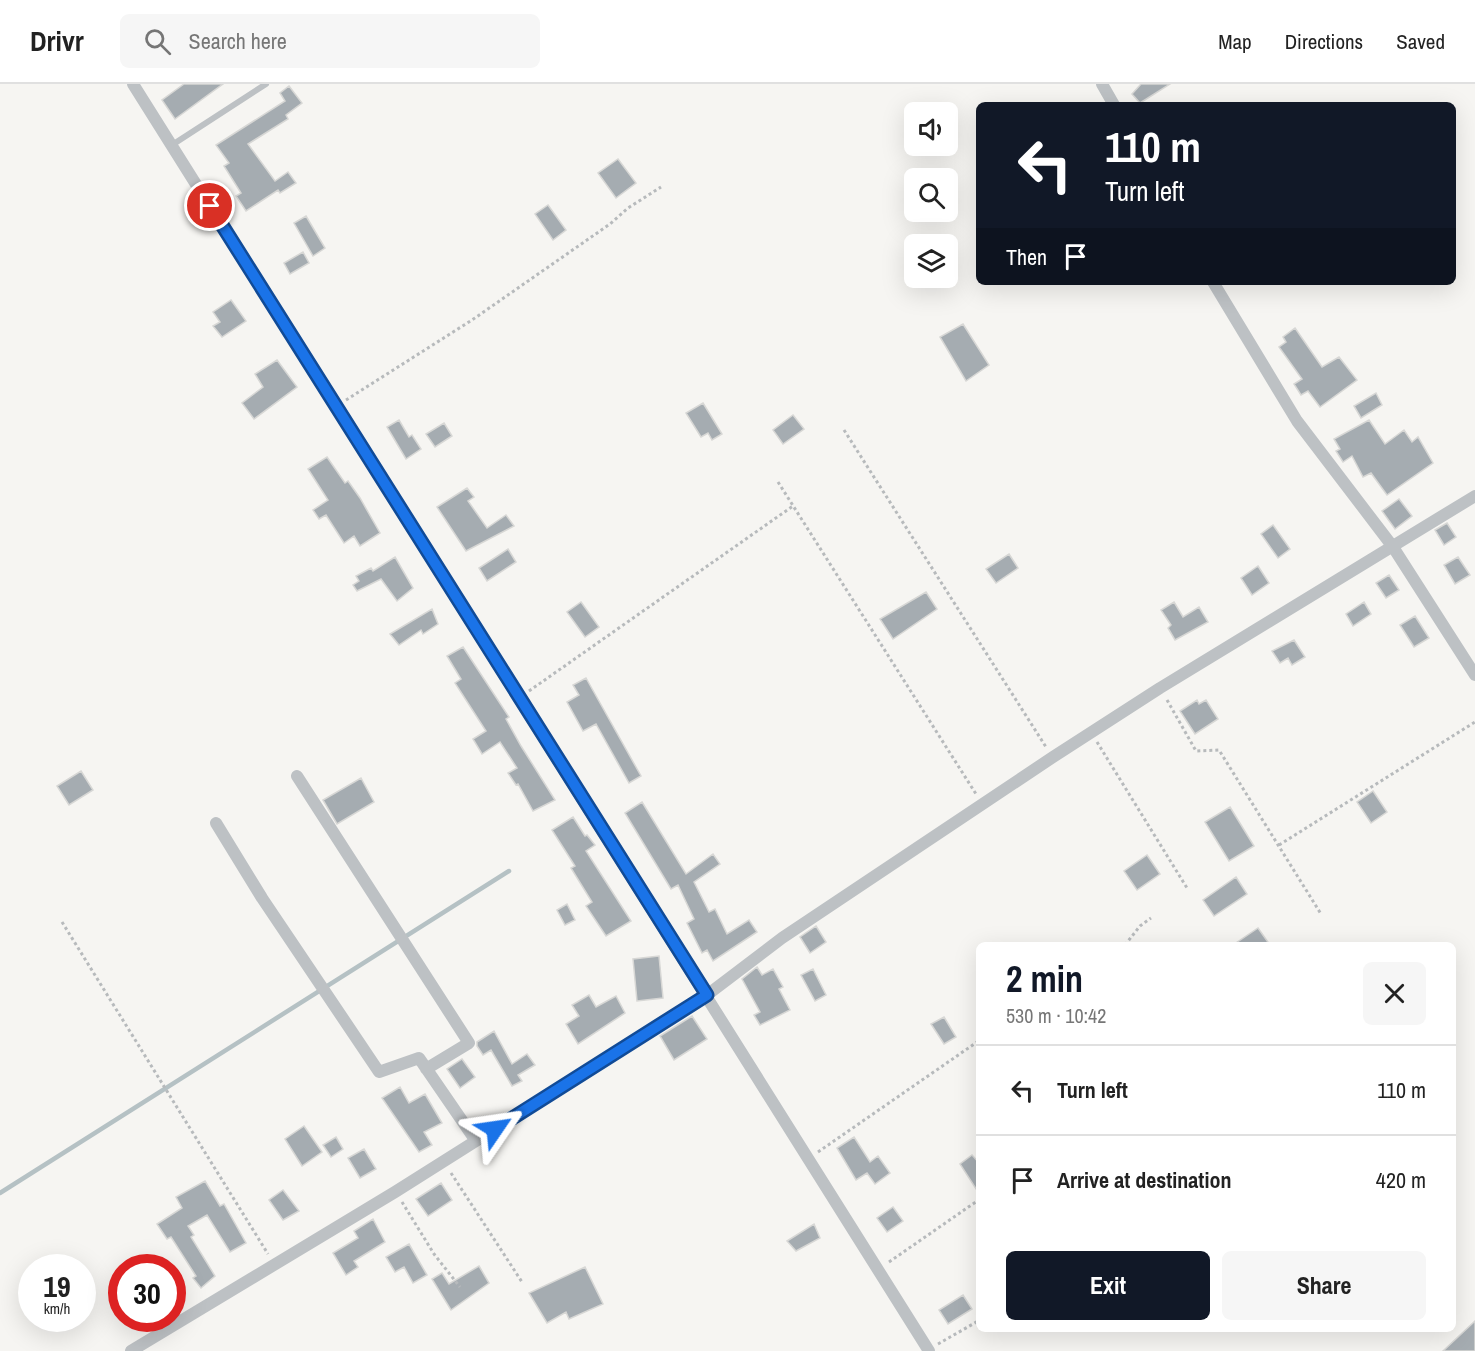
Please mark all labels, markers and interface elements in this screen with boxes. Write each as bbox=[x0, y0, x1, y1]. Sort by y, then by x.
search box bbox=[120, 14, 540, 68]
text: Drivr bbox=[30, 22, 84, 60]
icon: search bbox=[141, 25, 174, 58]
text: Search here bbox=[189, 26, 287, 56]
text: Map bbox=[1218, 27, 1252, 56]
text: Directions bbox=[1285, 27, 1363, 56]
text: Saved bbox=[1396, 27, 1445, 56]
map controls bbox=[904, 102, 958, 288]
button: sound bbox=[904, 102, 958, 156]
text: 110 m bbox=[1105, 119, 1201, 175]
icon: left bbox=[1006, 126, 1084, 204]
button: search bbox=[904, 168, 958, 222]
text: Turn left bbox=[1105, 173, 1184, 209]
pin bbox=[184, 180, 235, 231]
icon: arrive bbox=[193, 189, 226, 222]
button: layers bbox=[904, 234, 958, 288]
icon: arrive bbox=[1059, 240, 1092, 273]
text: Then bbox=[1006, 242, 1047, 272]
text: 2 min bbox=[1006, 955, 1083, 1003]
button: close bbox=[1363, 962, 1426, 1025]
text: 530 m · 10:42 bbox=[1006, 1002, 1106, 1029]
icon: left bbox=[1006, 1074, 1039, 1107]
text: Turn left bbox=[1057, 1075, 1128, 1105]
text: 110 m bbox=[1377, 1075, 1426, 1105]
position arrow bbox=[463, 1097, 527, 1161]
icon: arrive bbox=[1006, 1164, 1039, 1197]
text: Arrive at destination bbox=[1057, 1165, 1231, 1195]
text: 420 m bbox=[1376, 1165, 1426, 1195]
button: Exit bbox=[1006, 1251, 1210, 1320]
button: Share bbox=[1222, 1251, 1426, 1320]
speed limit sign: 30 bbox=[108, 1254, 186, 1332]
text: 19 bbox=[43, 1266, 71, 1306]
text: km/h bbox=[44, 1298, 70, 1319]

